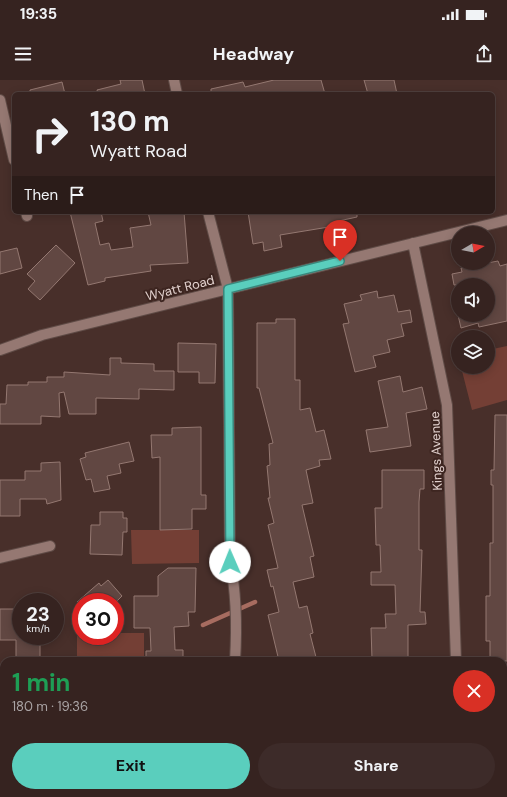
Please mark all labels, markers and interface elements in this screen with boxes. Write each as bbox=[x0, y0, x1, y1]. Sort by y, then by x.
text: 19:35 bbox=[20, 4, 57, 24]
text: Headway bbox=[213, 42, 294, 66]
icon: menu bbox=[12, 43, 34, 65]
icon: share bbox=[473, 43, 495, 65]
text: 130 m bbox=[90, 103, 170, 140]
icon: right bbox=[24, 108, 76, 160]
text: Wyatt Road bbox=[90, 139, 187, 163]
icon: arrive bbox=[66, 184, 88, 206]
text: Then bbox=[24, 185, 58, 205]
pin bbox=[323, 220, 357, 261]
icon: arrive bbox=[329, 226, 351, 248]
north arrow bbox=[451, 226, 495, 270]
map controls bbox=[451, 226, 495, 374]
street label: Wyatt Road bbox=[144, 271, 216, 305]
button: sound bbox=[451, 278, 495, 322]
button: layers bbox=[451, 330, 495, 374]
street label: Kings Avenue bbox=[426, 411, 446, 491]
position arrow bbox=[209, 541, 251, 583]
speed limit sign: 30 bbox=[72, 593, 124, 645]
text: 23 bbox=[26, 601, 50, 627]
text: km/h bbox=[26, 622, 50, 635]
text: 1 min bbox=[12, 667, 70, 698]
button: close bbox=[453, 670, 495, 712]
text: 180 m · 19:36 bbox=[12, 698, 88, 715]
button: Exit bbox=[12, 743, 250, 789]
button: Share bbox=[258, 743, 495, 789]

